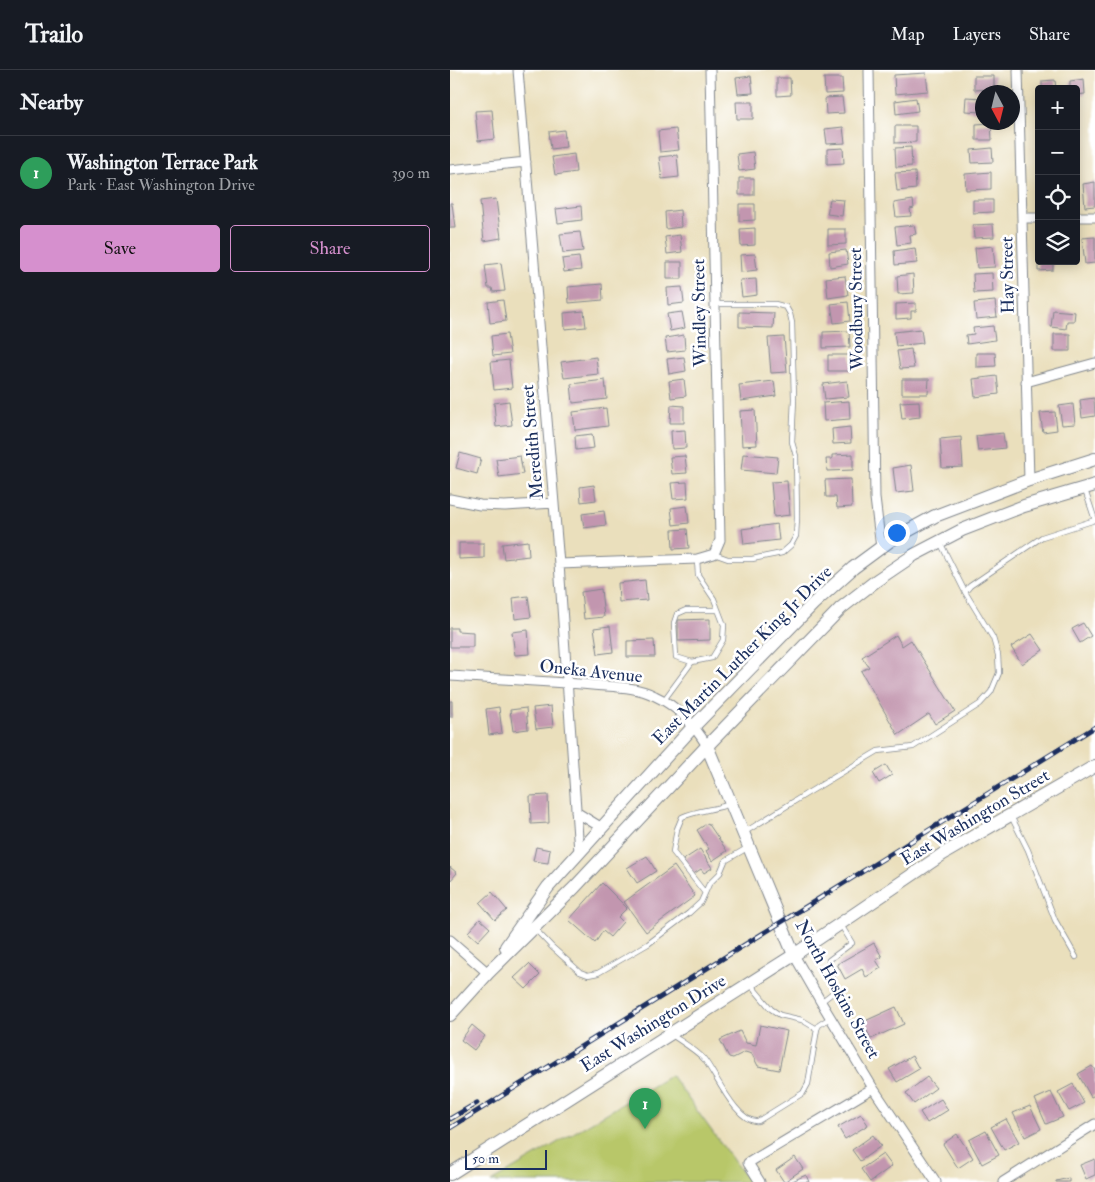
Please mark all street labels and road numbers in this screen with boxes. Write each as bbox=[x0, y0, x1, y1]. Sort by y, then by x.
street label: Hay Street bbox=[995, 236, 1020, 314]
street label: Woodbury Street bbox=[844, 247, 869, 372]
street label: Windley Street bbox=[687, 258, 712, 368]
street label: Meredith Street bbox=[516, 384, 549, 500]
street label: East Martin Luther King Jr Drive bbox=[648, 560, 837, 750]
street label: Oneka Avenue bbox=[538, 655, 644, 688]
street label: East Washington Street bbox=[897, 764, 1054, 871]
street label: North Hoskins Street bbox=[790, 916, 885, 1063]
street label: East Washington Drive bbox=[576, 969, 731, 1078]

